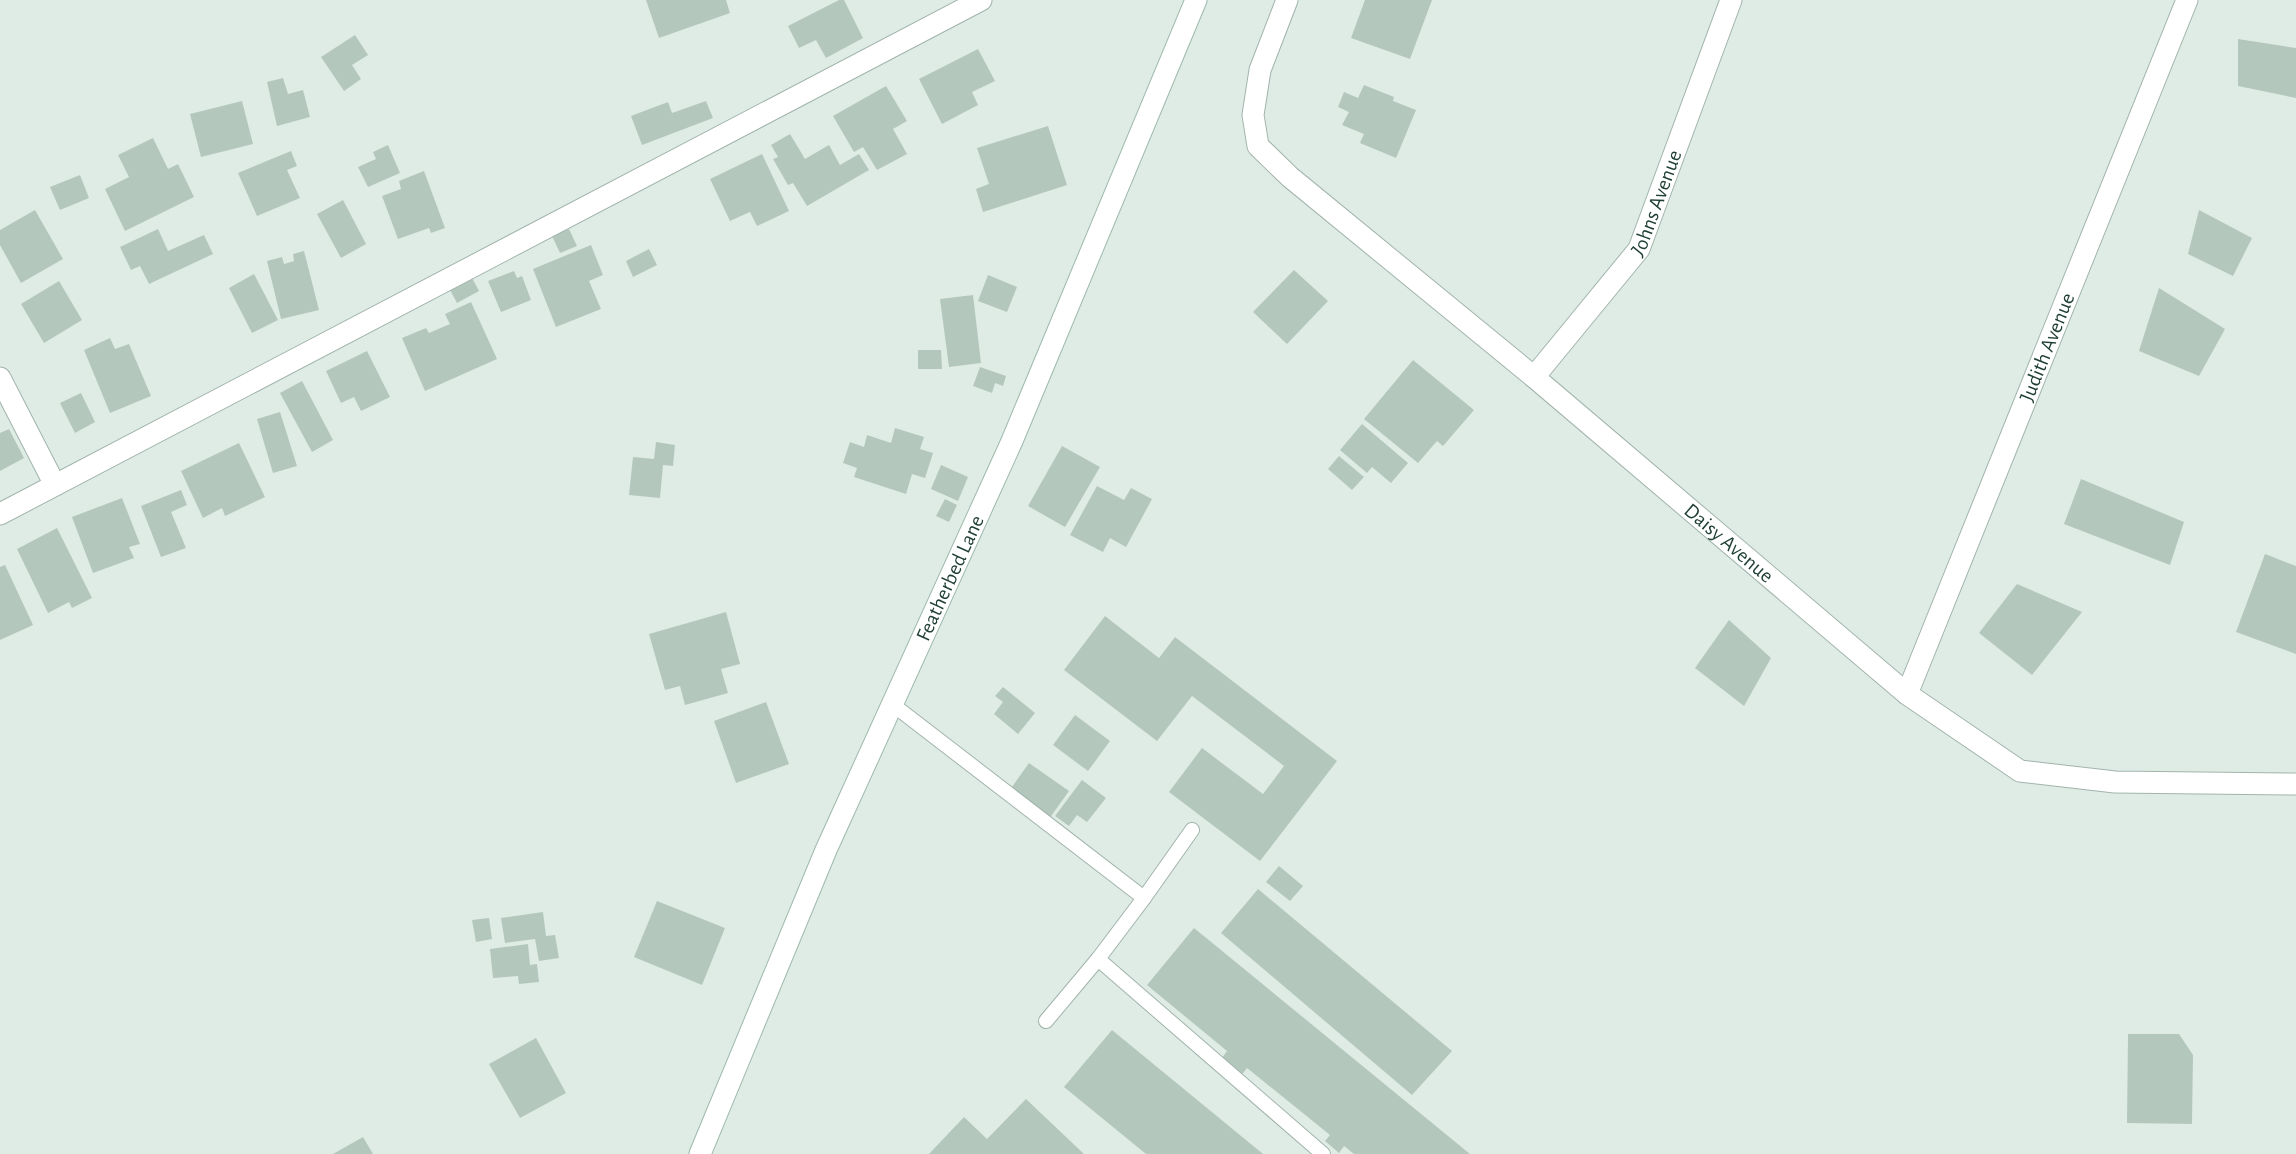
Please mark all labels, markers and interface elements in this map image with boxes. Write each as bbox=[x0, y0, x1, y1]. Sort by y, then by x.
street label: Johns Avenue bbox=[1627, 147, 1685, 260]
street label: Judith Avenue bbox=[2016, 290, 2078, 405]
street label: Daisy Avenue bbox=[1680, 499, 1778, 586]
street label: Featherbed Lane bbox=[912, 512, 987, 644]

